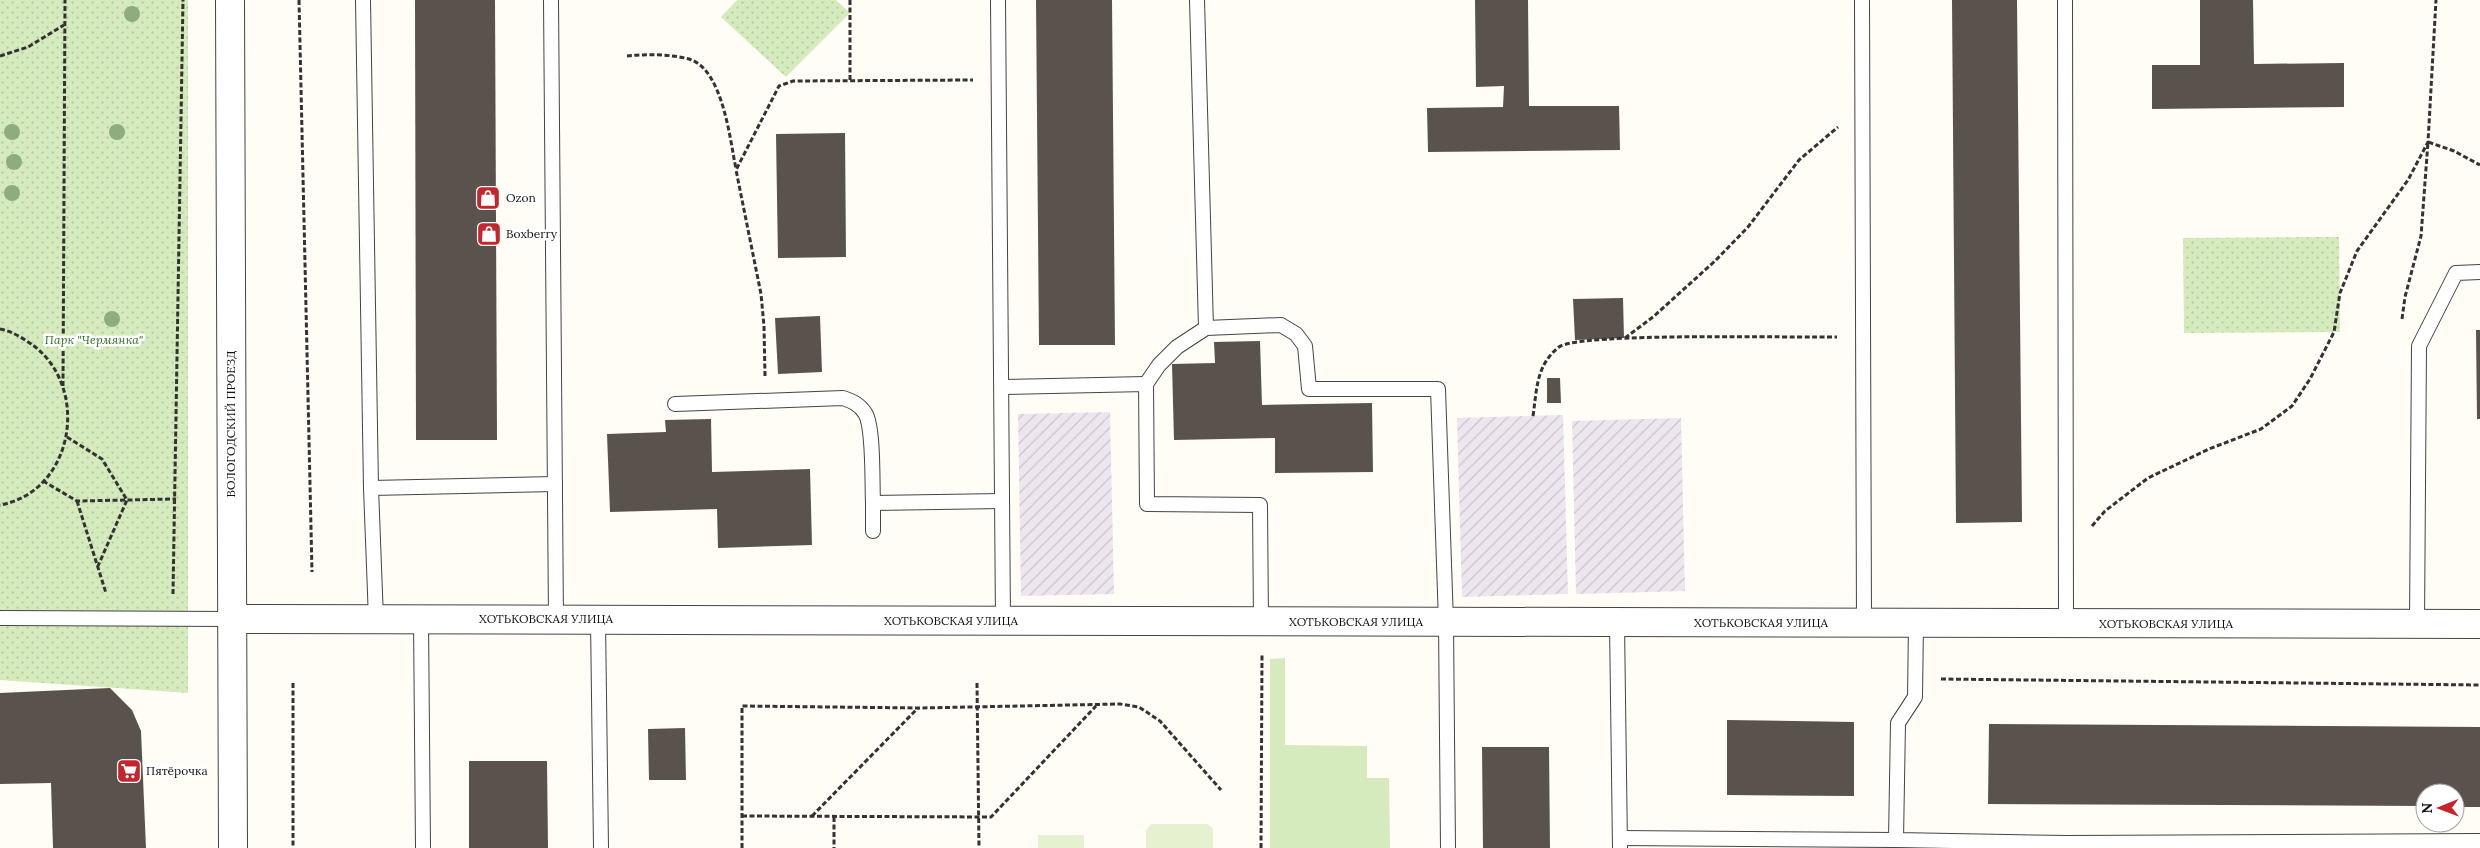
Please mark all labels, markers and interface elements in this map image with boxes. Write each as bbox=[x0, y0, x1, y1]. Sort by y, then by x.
shop icon: Ozon bbox=[475, 185, 501, 211]
place label: Ozon bbox=[506, 190, 536, 205]
shop icon: Boxberry bbox=[476, 221, 502, 247]
place label: Boxberry bbox=[506, 226, 558, 241]
park label: Парк "Чермянка" bbox=[45, 332, 143, 347]
street label: ВОЛОГОДСКИЙ ПРОЕЗД bbox=[223, 351, 238, 497]
street label: ХОТЬКОВСКАЯ УЛИЦА bbox=[479, 611, 613, 626]
street label: ХОТЬКОВСКАЯ УЛИЦА bbox=[884, 613, 1018, 628]
street label: ХОТЬКОВСКАЯ УЛИЦА bbox=[1289, 614, 1423, 629]
street label: ХОТЬКОВСКАЯ УЛИЦА bbox=[1694, 615, 1828, 630]
street label: ХОТЬКОВСКАЯ УЛИЦА bbox=[2099, 616, 2233, 631]
supermarket icon: Пятёрочка bbox=[116, 758, 142, 784]
place label: Пятёрочка bbox=[146, 763, 208, 778]
north arrow bbox=[2415, 783, 2465, 833]
text: N bbox=[2418, 802, 2436, 814]

